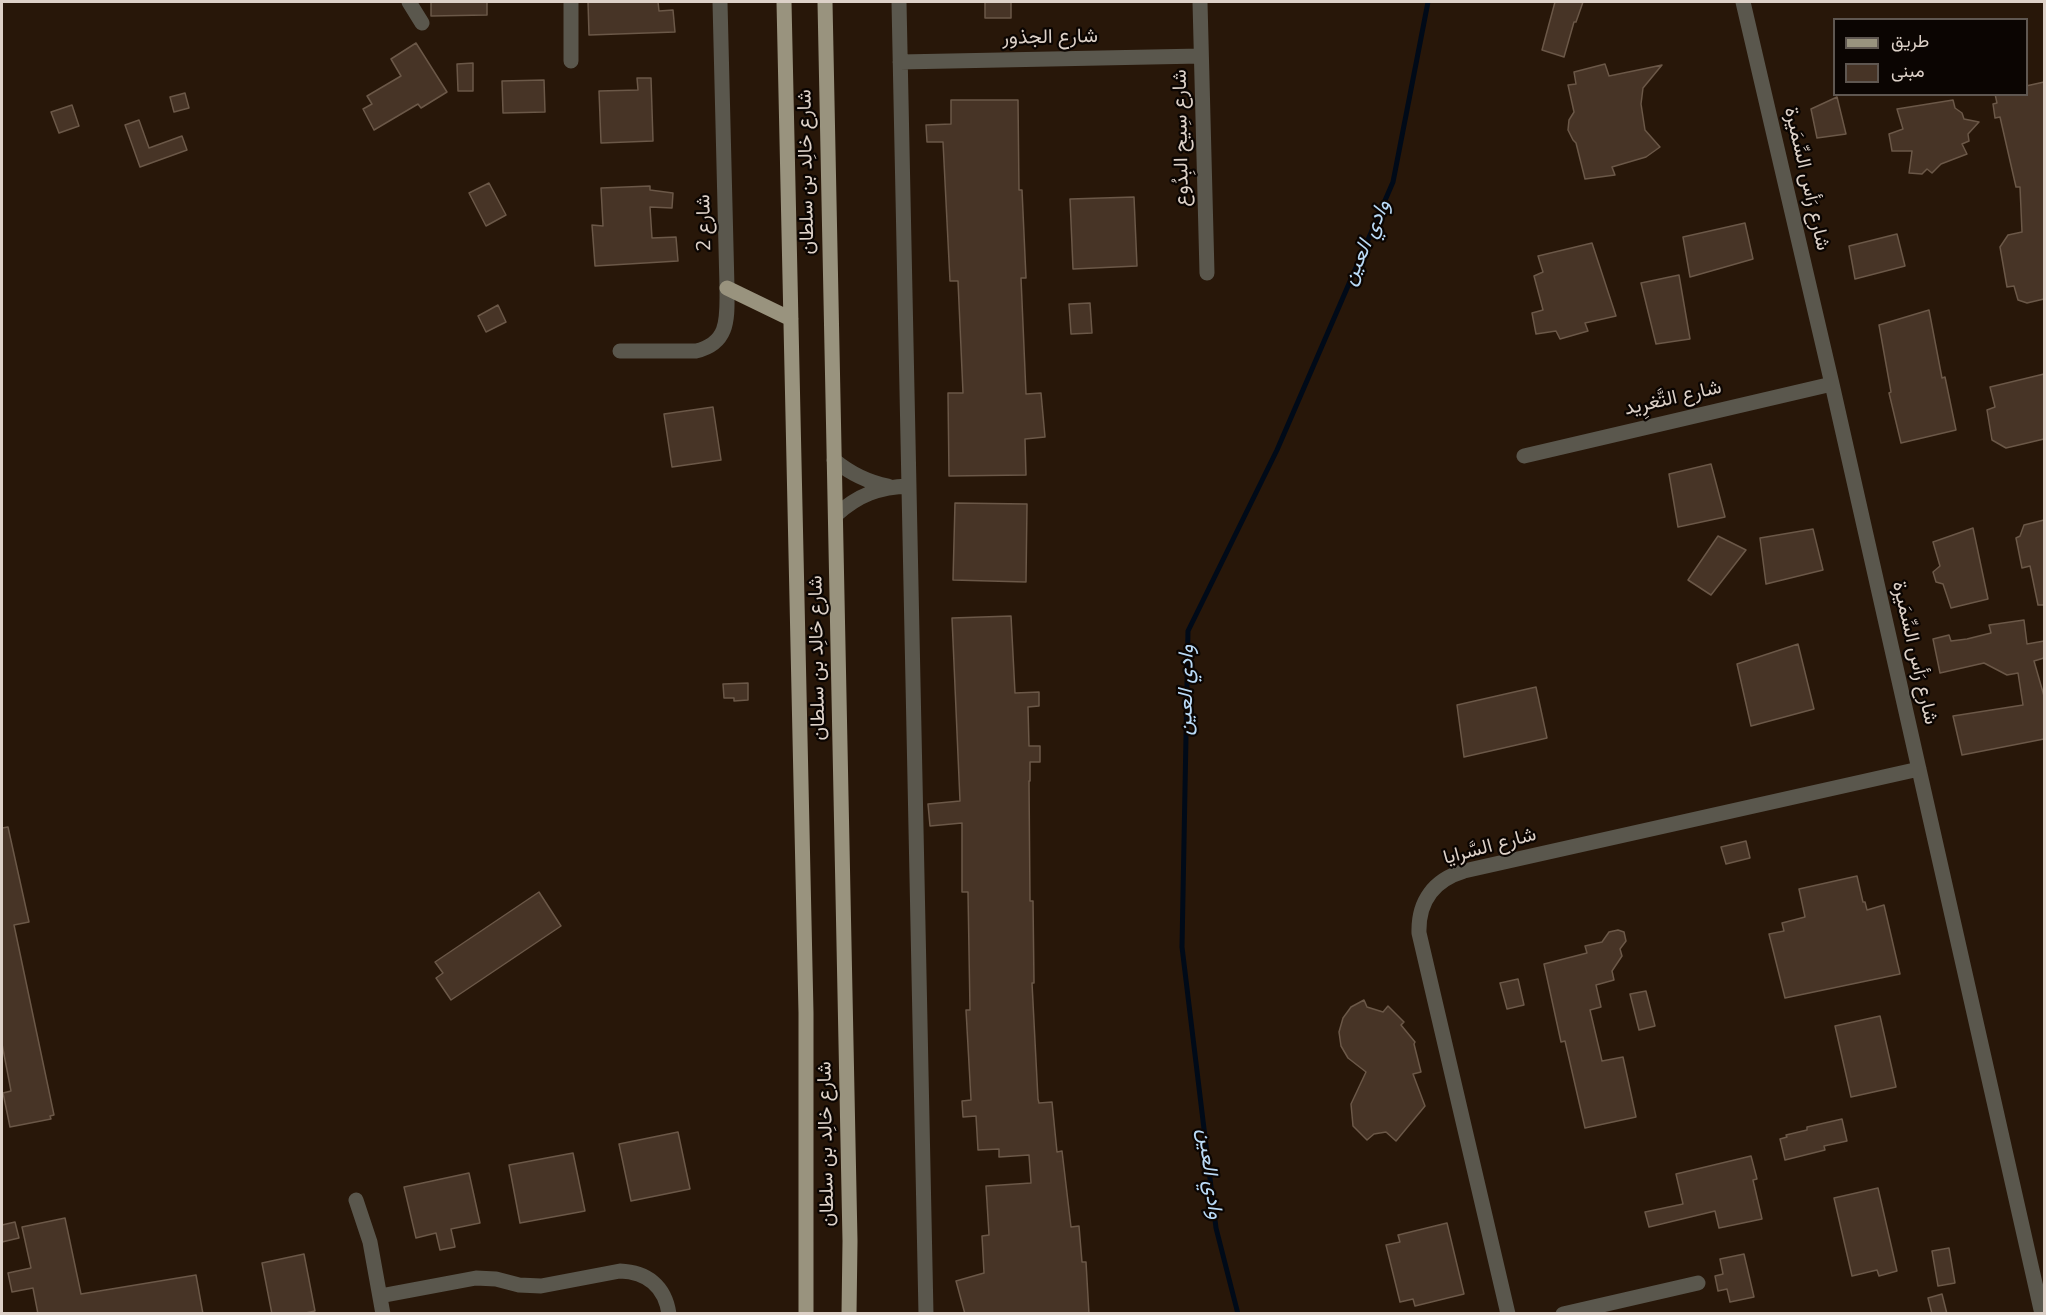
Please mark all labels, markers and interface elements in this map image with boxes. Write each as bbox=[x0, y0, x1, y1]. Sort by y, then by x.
legend bbox=[1833, 18, 2028, 96]
street label: شارع الجذور bbox=[1002, 25, 1098, 51]
text: طريق bbox=[1891, 29, 1929, 53]
text: مبنى bbox=[1891, 59, 1925, 83]
street label: شارع سِيح البِدُوع bbox=[1169, 69, 1195, 207]
street label: شارع خالِد بن سلطان bbox=[794, 89, 820, 255]
street label: شارع رَأس السِّمَيرة bbox=[1778, 105, 1834, 253]
street label: شارع 2 bbox=[693, 194, 717, 252]
water label: وادي العين bbox=[1337, 196, 1397, 290]
street label: شارع التَّغرِيد bbox=[1622, 376, 1724, 422]
street label: شارع خالِد بن سلطان bbox=[805, 575, 831, 741]
street label: شارع رَأس السِّمَيرة bbox=[1886, 579, 1942, 727]
water label: وادي العين bbox=[1174, 644, 1200, 736]
street label: شارع السَّرايا bbox=[1441, 823, 1539, 871]
street label: شارع خالِد بن سلطان bbox=[814, 1061, 840, 1227]
water label: وادي العين bbox=[1191, 1127, 1227, 1221]

